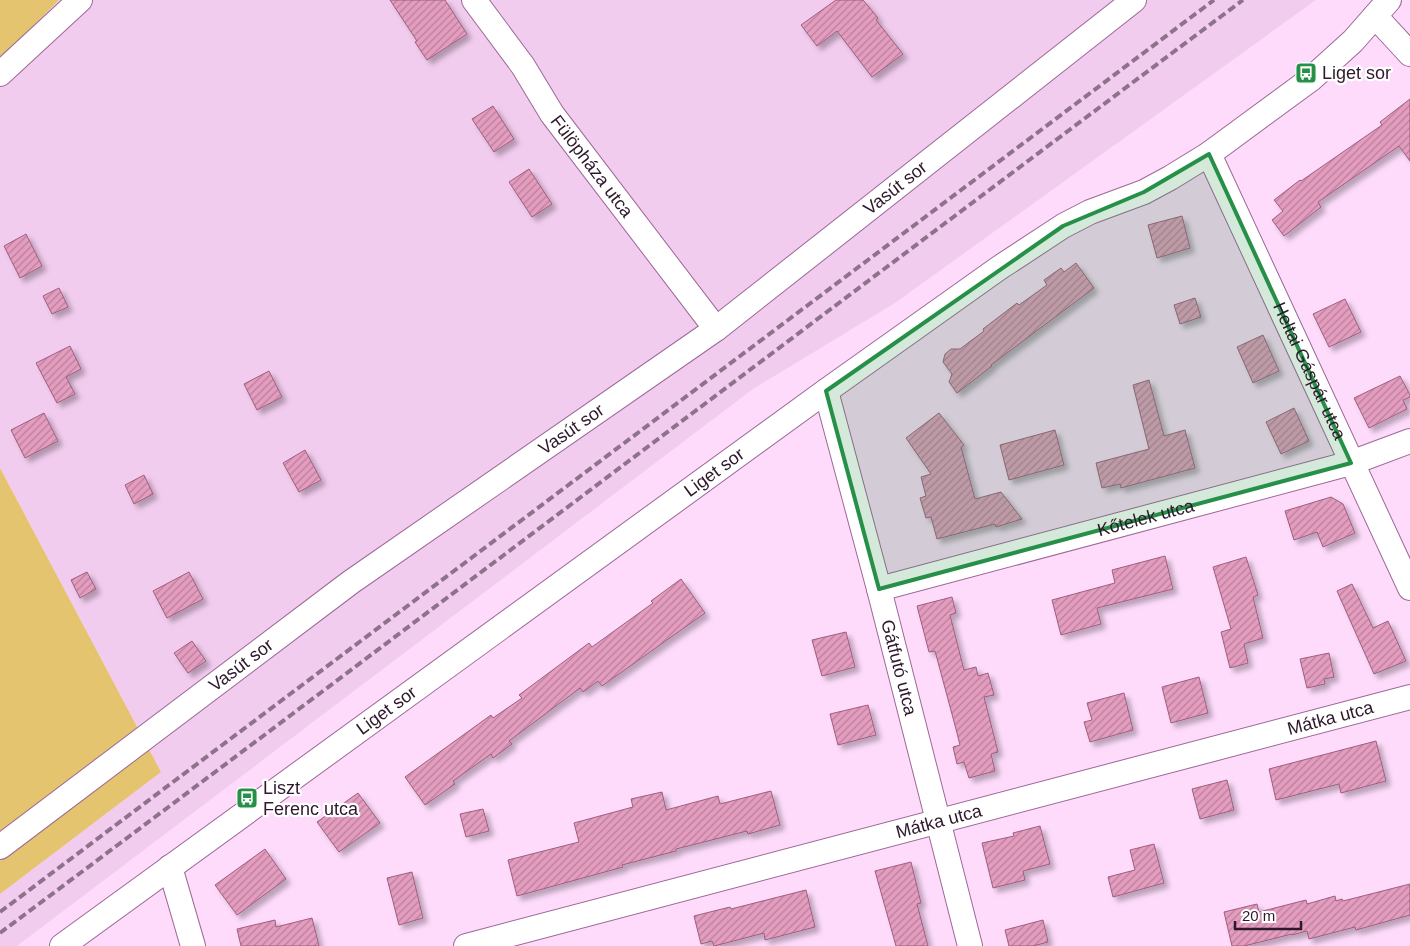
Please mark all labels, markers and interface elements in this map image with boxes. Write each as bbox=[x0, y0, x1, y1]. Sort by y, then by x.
bus stop icon: Liget sor bbox=[1294, 61, 1318, 85]
place label: Liget sor bbox=[1322, 63, 1391, 83]
street label: Fülöpháza utca bbox=[547, 111, 638, 222]
street label: Vasút sor bbox=[860, 157, 931, 219]
street label: Heltai Gáspár utca bbox=[1269, 299, 1350, 444]
street label: Vasút sor bbox=[535, 400, 608, 459]
street label: Liget sor bbox=[680, 444, 748, 501]
street label: Kőtelek utca bbox=[1095, 495, 1197, 540]
street label: Gátfutó utca bbox=[877, 617, 921, 719]
street label: Vasút sor bbox=[205, 635, 277, 696]
street label: Liget sor bbox=[353, 682, 420, 739]
street label: Mátka utca bbox=[1285, 697, 1377, 739]
place label: Liszt Ferenc utca bbox=[263, 778, 359, 819]
bus stop icon: Liszt Ferenc utca bbox=[235, 786, 259, 810]
street label: Mátka utca bbox=[894, 800, 985, 842]
scale bar bbox=[1235, 898, 1301, 930]
text: 20 m bbox=[1242, 907, 1275, 924]

